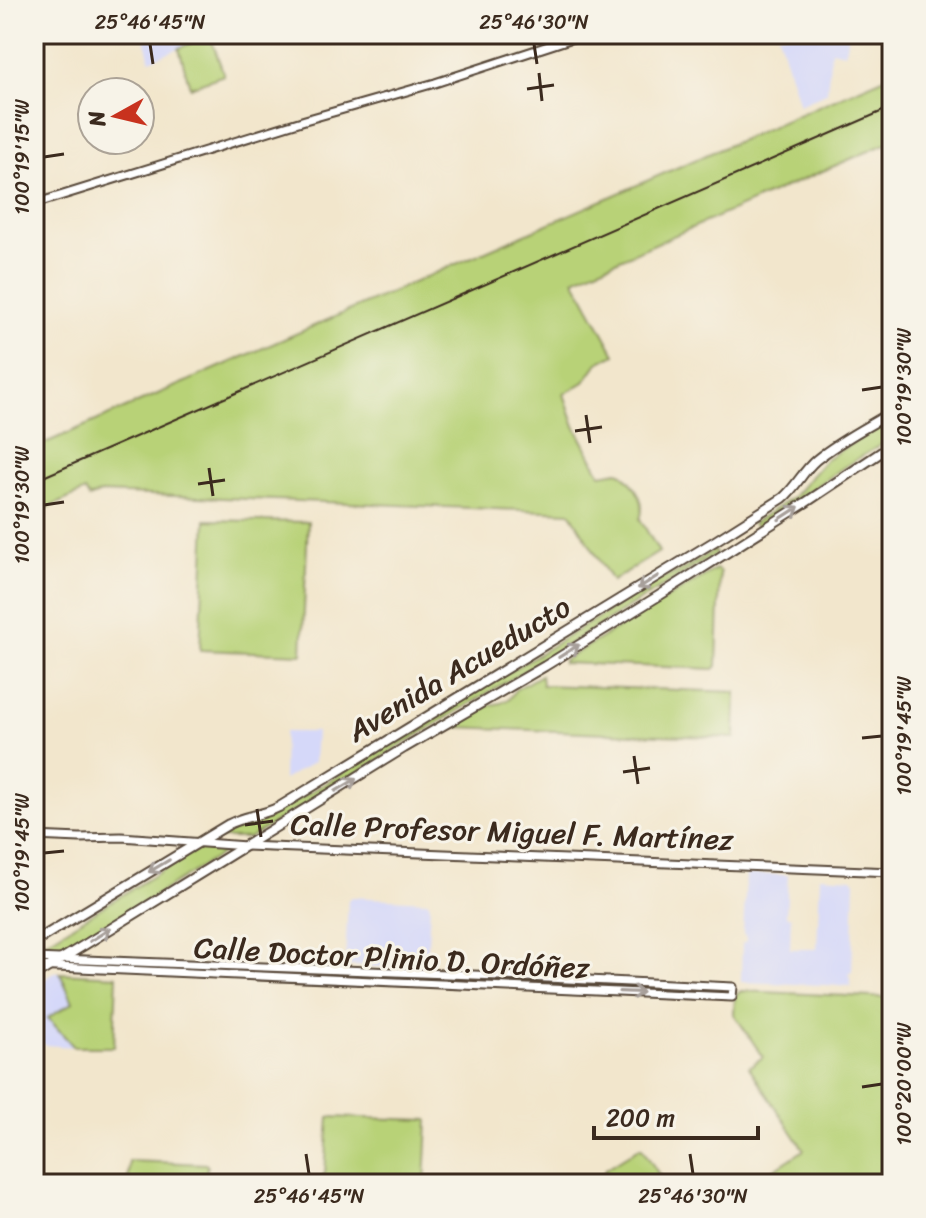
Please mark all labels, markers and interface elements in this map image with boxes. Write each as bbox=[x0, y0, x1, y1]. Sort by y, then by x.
text: 25°46'45"N bbox=[95, 5, 205, 40]
text: 25°46'30"N bbox=[479, 5, 589, 40]
north arrow bbox=[76, 76, 156, 156]
text: 100°19'15"W bbox=[5, 99, 40, 215]
text: N bbox=[76, 108, 117, 130]
text: 100°19'30"W bbox=[887, 327, 922, 446]
text: 100°19'30"W bbox=[5, 445, 40, 564]
one-way arrow bbox=[778, 505, 800, 522]
one-way arrow bbox=[637, 574, 660, 590]
street label: Avenida Acueducto bbox=[336, 581, 582, 758]
one-way arrow bbox=[557, 643, 580, 659]
text: 100°19'45"W bbox=[887, 676, 922, 796]
one-way arrow bbox=[334, 777, 357, 793]
text: 100°19'45"W bbox=[5, 793, 40, 913]
street label: Calle Profesor Miguel F. Martínez bbox=[290, 797, 735, 867]
one-way arrow bbox=[148, 858, 171, 874]
street label: Calle Doctor Plinio D. Ordóñez bbox=[193, 921, 592, 995]
one-way arrow bbox=[89, 927, 111, 944]
one-way arrow bbox=[617, 985, 644, 1000]
text: 100°20'00"W bbox=[887, 1022, 922, 1146]
scale bar bbox=[594, 1090, 758, 1140]
text: 200 m bbox=[606, 1097, 675, 1139]
text: 25°46'45"N bbox=[254, 1179, 364, 1214]
text: 25°46'30"N bbox=[638, 1179, 748, 1214]

